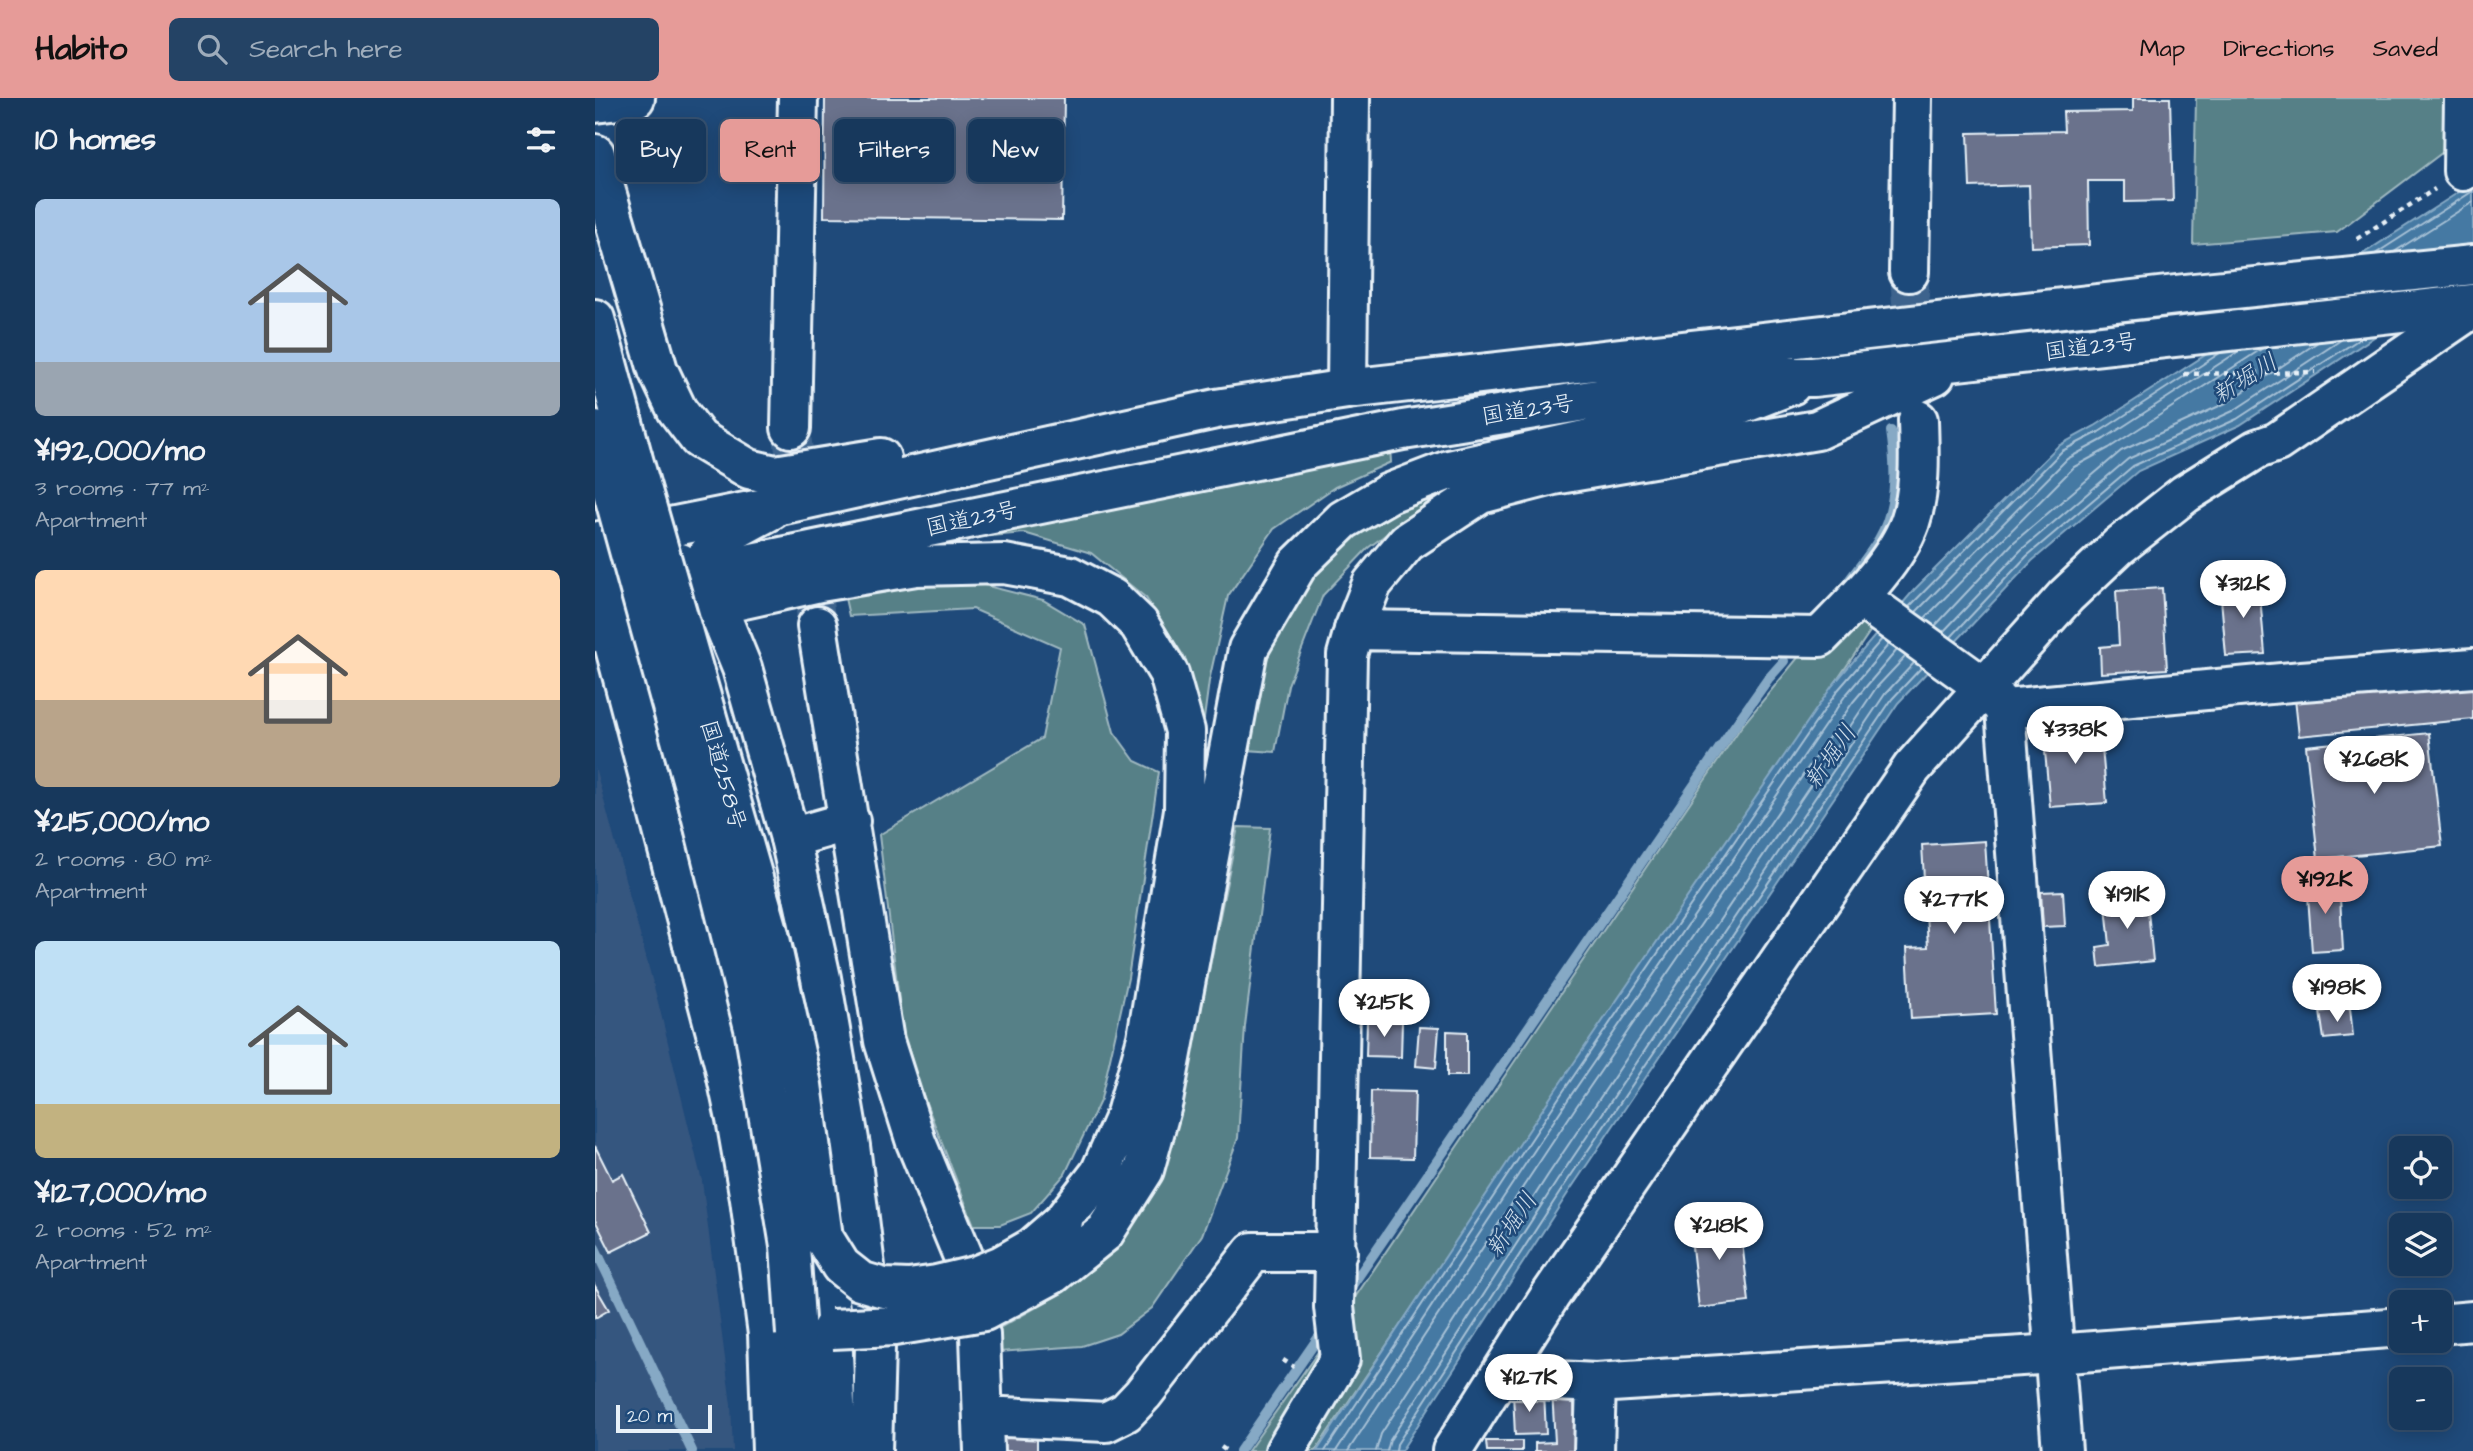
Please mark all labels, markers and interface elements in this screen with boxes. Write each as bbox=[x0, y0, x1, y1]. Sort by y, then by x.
search box bbox=[169, 18, 659, 81]
text: Habito bbox=[35, 26, 127, 72]
icon: search bbox=[193, 30, 231, 68]
text: Search here bbox=[249, 31, 403, 67]
text: Map bbox=[2140, 32, 2185, 66]
text: Directions bbox=[2223, 32, 2335, 66]
text: Saved bbox=[2373, 32, 2438, 66]
text: 10 homes bbox=[35, 119, 156, 161]
chip: Buy bbox=[616, 119, 706, 182]
chip: Rent bbox=[720, 119, 820, 182]
chip: Filters bbox=[834, 119, 954, 182]
chip: New bbox=[968, 119, 1064, 182]
icon: filters bbox=[522, 121, 560, 159]
icon: home bbox=[235, 245, 361, 371]
street label: 国道23号 bbox=[2042, 325, 2140, 369]
water label: 新堀川 bbox=[2205, 346, 2285, 412]
street label: 国道23号 bbox=[1479, 387, 1577, 433]
text: ¥192,000/mo bbox=[35, 430, 205, 472]
text: 3 rooms · 77 m² bbox=[35, 472, 210, 504]
street label: 国道23号 bbox=[923, 494, 1021, 544]
text: Apartment bbox=[35, 504, 147, 536]
pin: ¥312K bbox=[2194, 560, 2292, 620]
text: ¥312K bbox=[2216, 567, 2270, 599]
icon: home bbox=[235, 616, 361, 742]
pin: ¥338K bbox=[2026, 706, 2124, 766]
text: ¥338K bbox=[2043, 713, 2107, 745]
street label: 国道258号 bbox=[692, 716, 754, 834]
water label: 新堀川 bbox=[1796, 718, 1866, 796]
pin: ¥268K bbox=[2325, 736, 2423, 796]
text: ¥268K bbox=[2340, 743, 2408, 775]
text: ¥215,000/mo bbox=[35, 801, 209, 843]
text: 2 rooms · 80 m² bbox=[35, 843, 212, 875]
pin: ¥192K bbox=[2276, 856, 2374, 916]
text: ¥192K bbox=[2297, 863, 2353, 895]
pin: ¥191K bbox=[2078, 872, 2176, 931]
text: Apartment bbox=[35, 875, 147, 907]
pin: ¥277K bbox=[1905, 876, 2003, 936]
text: ¥191K bbox=[2104, 878, 2150, 910]
text: ¥277K bbox=[1920, 883, 1988, 915]
pin: ¥198K bbox=[2288, 964, 2386, 1024]
text: ¥198K bbox=[2308, 971, 2366, 1003]
pin: ¥215K bbox=[1335, 979, 1433, 1039]
text: ¥215K bbox=[1355, 986, 1413, 1018]
icon: home bbox=[235, 987, 361, 1113]
map controls bbox=[2389, 1136, 2452, 1430]
button: locate bbox=[2389, 1136, 2452, 1199]
text: ¥127,000/mo bbox=[35, 1172, 206, 1214]
water label: 新堀川 bbox=[1478, 1186, 1546, 1264]
pin: ¥218K bbox=[1670, 1202, 1768, 1262]
text: ¥218K bbox=[1690, 1209, 1748, 1241]
button: layers bbox=[2389, 1213, 2452, 1276]
text: 2 rooms · 52 m² bbox=[35, 1214, 212, 1246]
text: Apartment bbox=[35, 1246, 147, 1278]
button: + bbox=[2389, 1290, 2452, 1353]
pin: ¥127K bbox=[1480, 1354, 1578, 1414]
text: ¥127K bbox=[1501, 1361, 1557, 1393]
button: − bbox=[2389, 1367, 2452, 1430]
scale bar bbox=[616, 1402, 712, 1434]
text: 20 m bbox=[627, 1403, 672, 1430]

